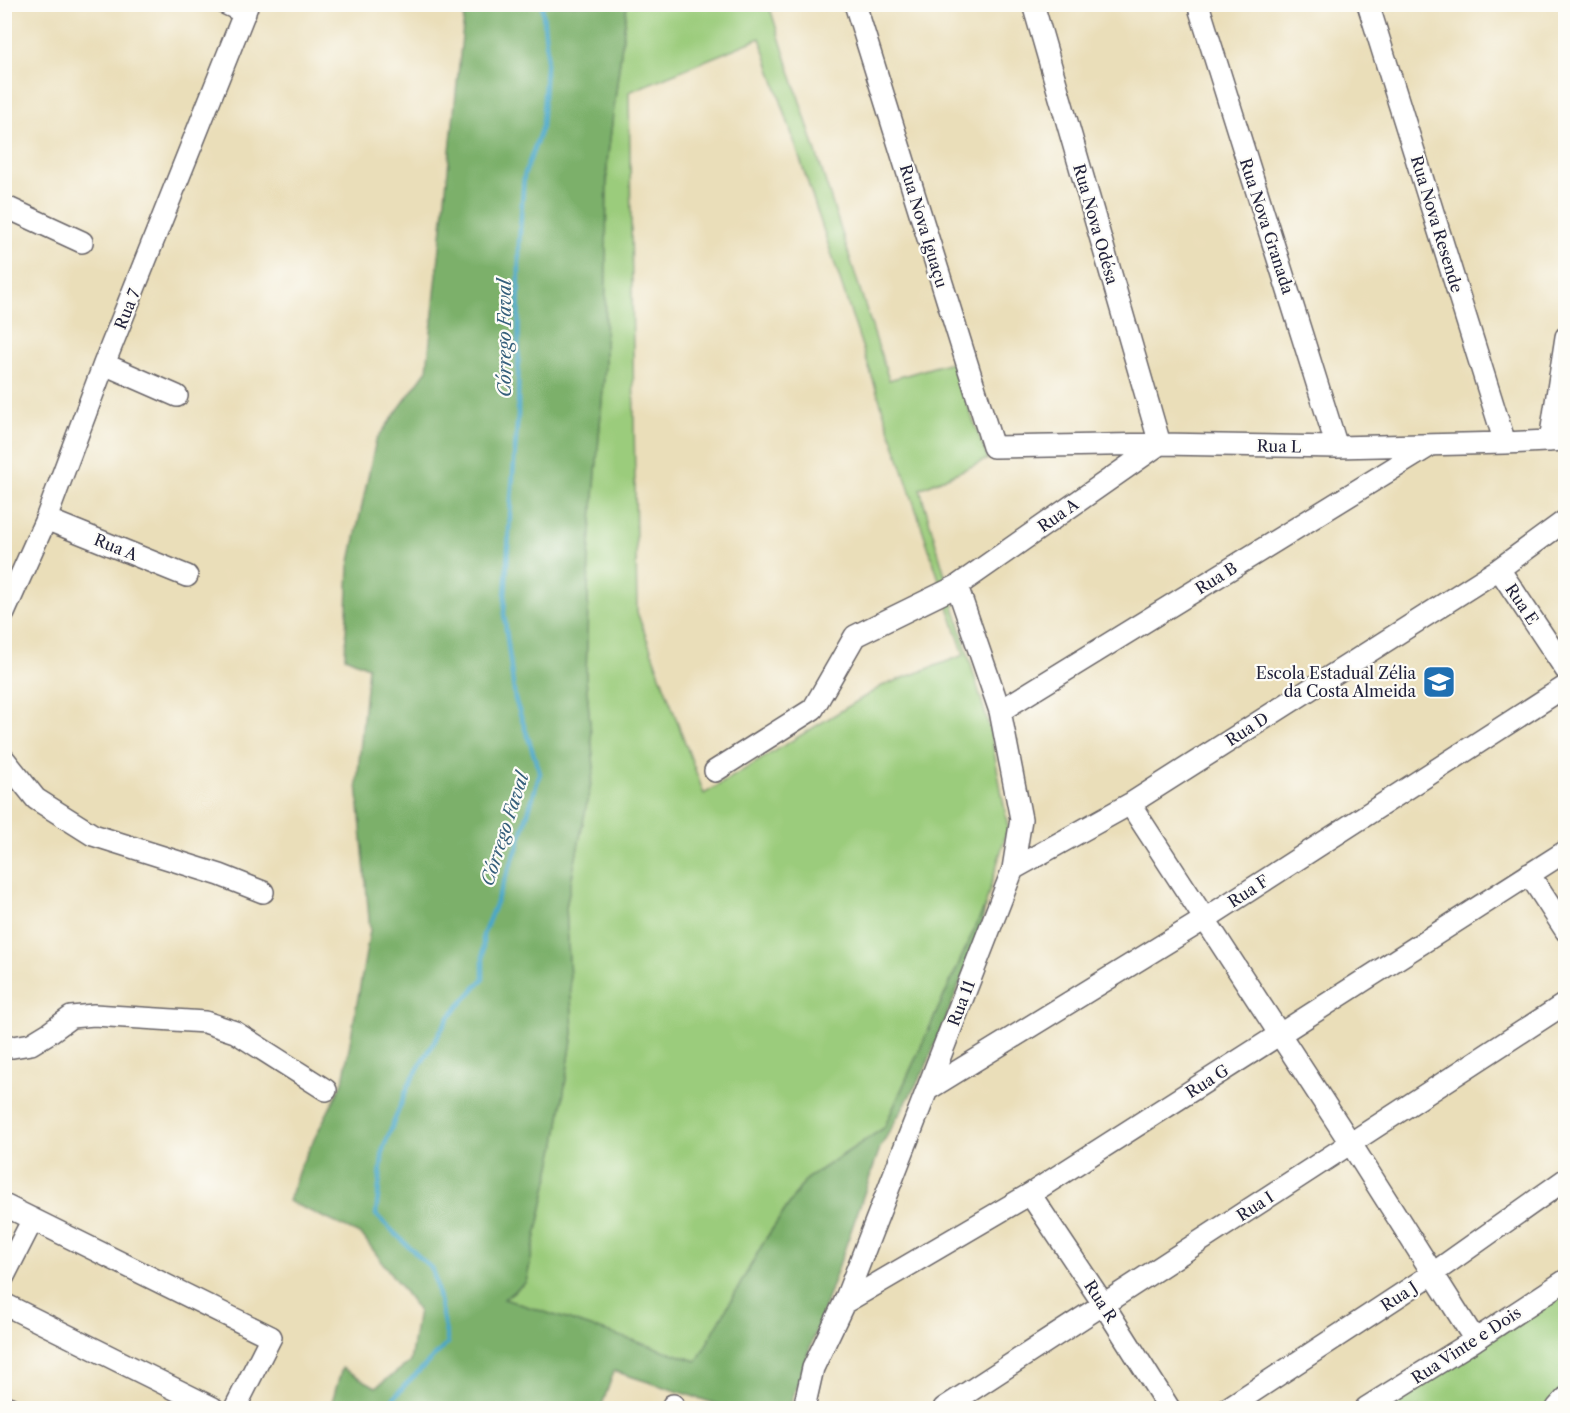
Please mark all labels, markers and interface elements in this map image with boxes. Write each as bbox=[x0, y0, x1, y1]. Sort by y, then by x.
street label: Rua Nova Resende bbox=[1407, 153, 1467, 295]
street label: Rua Nova Granada bbox=[1236, 156, 1299, 297]
street label: Rua Nova Odésa bbox=[1069, 161, 1123, 287]
street label: Rua Nova Iguaçu bbox=[896, 162, 952, 290]
water label: Córrego Faval bbox=[494, 277, 516, 397]
street label: Rua 7 bbox=[110, 286, 144, 332]
street label: Rua L bbox=[1257, 436, 1302, 456]
street label: Rua A bbox=[1034, 493, 1083, 536]
street label: Rua A bbox=[91, 529, 142, 565]
street label: Rua B bbox=[1192, 558, 1240, 598]
street label: Rua E bbox=[1501, 580, 1543, 628]
place label: Escola Estadual Zélia da Costa Almeida bbox=[1256, 663, 1417, 701]
school or university icon: Escola Estadual Zélia da Costa Almeida bbox=[1421, 664, 1457, 700]
street label: Rua D bbox=[1222, 708, 1272, 750]
water label: Córrego Faval bbox=[476, 767, 534, 889]
street label: Rua F bbox=[1224, 871, 1272, 911]
street label: Rua 11 bbox=[943, 977, 979, 1029]
street label: Rua G bbox=[1182, 1060, 1232, 1102]
street label: Rua I bbox=[1233, 1187, 1277, 1225]
street label: Rua R bbox=[1080, 1276, 1123, 1327]
street label: Rua J bbox=[1377, 1277, 1421, 1315]
street label: Rua Vinte e Dois bbox=[1407, 1302, 1525, 1388]

